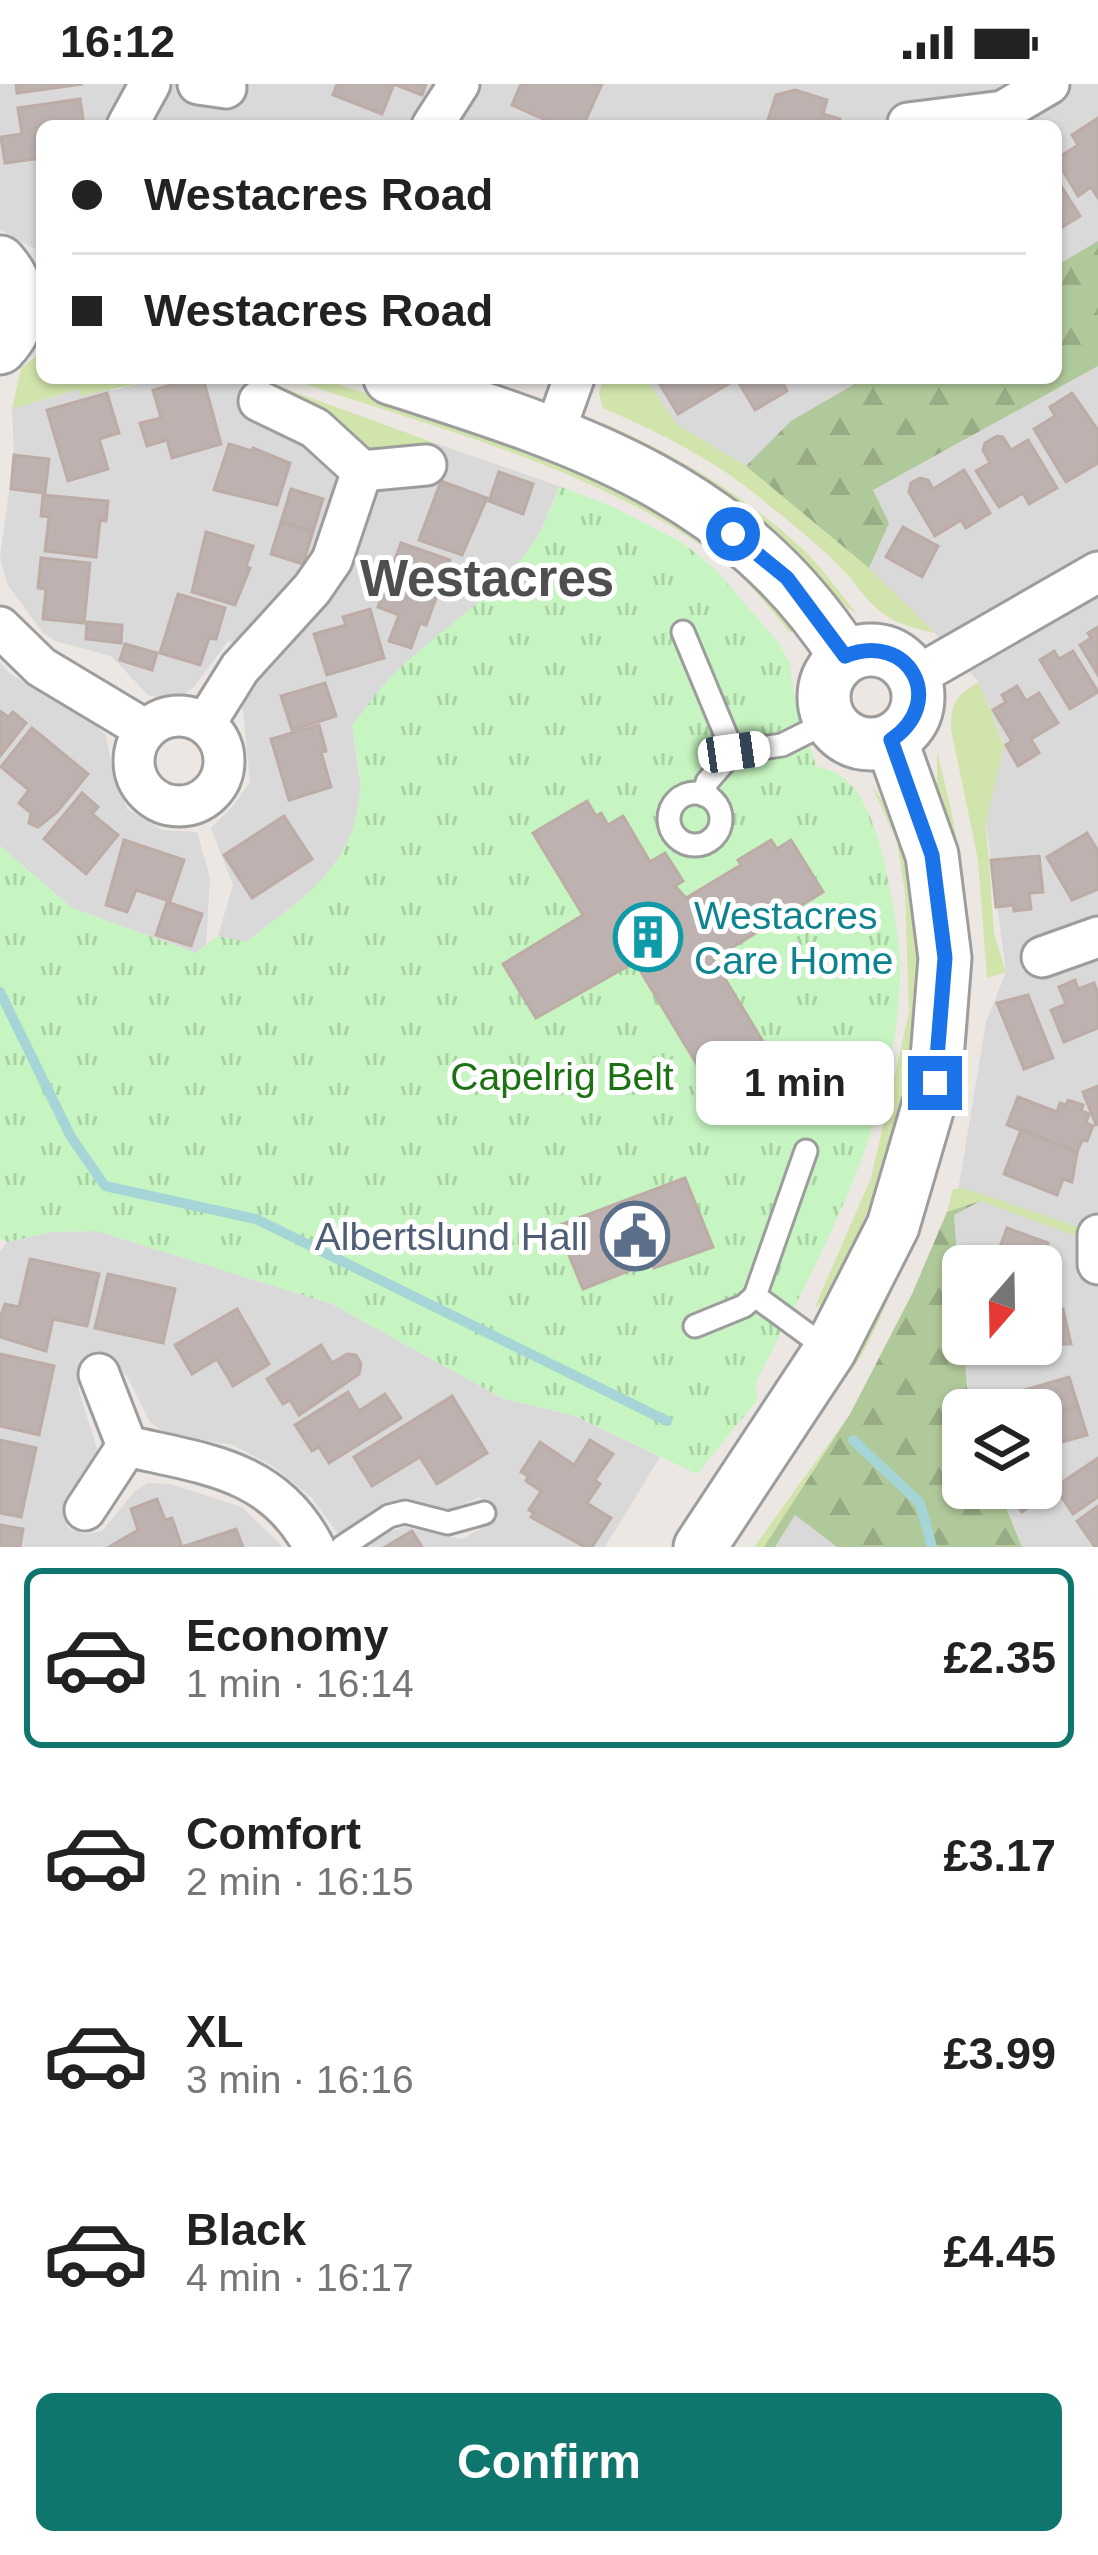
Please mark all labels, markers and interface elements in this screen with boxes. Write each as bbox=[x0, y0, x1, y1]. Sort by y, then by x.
text: 16:12 bbox=[60, 16, 175, 67]
text: Westacres Road bbox=[144, 169, 493, 220]
text: Westacres Road bbox=[144, 285, 493, 336]
route start bbox=[706, 507, 760, 561]
district label: Westacres bbox=[360, 550, 614, 607]
car bbox=[696, 729, 772, 775]
place label: Westacres Care Home bbox=[694, 894, 893, 982]
building icon: Westacres Care Home bbox=[613, 902, 683, 972]
callout: 1 min bbox=[695, 1041, 893, 1125]
park label: Capelrig Belt bbox=[450, 1055, 674, 1098]
route end bbox=[908, 1056, 962, 1110]
text: 1 min bbox=[744, 1061, 846, 1104]
public building icon: Albertslund Hall bbox=[600, 1201, 670, 1271]
place label: Albertslund Hall bbox=[315, 1215, 588, 1258]
north arrow bbox=[942, 1245, 1062, 1365]
map controls bbox=[942, 1245, 1062, 1509]
button: layers bbox=[942, 1389, 1062, 1509]
icon: car bbox=[42, 1604, 150, 1712]
text: Economy bbox=[186, 1610, 389, 1661]
text: £2.35 bbox=[943, 1632, 1056, 1683]
text: 1 min · 16:14 bbox=[186, 1662, 414, 1705]
icon: car bbox=[42, 1802, 150, 1910]
text: Comfort bbox=[186, 1808, 361, 1859]
text: £3.17 bbox=[943, 1830, 1056, 1881]
text: 2 min · 16:15 bbox=[186, 1860, 414, 1903]
icon: car bbox=[42, 2000, 150, 2108]
text: XL bbox=[186, 2006, 244, 2057]
text: £3.99 bbox=[943, 2028, 1056, 2079]
text: 3 min · 16:16 bbox=[186, 2058, 414, 2101]
icon: car bbox=[42, 2198, 150, 2306]
text: Black bbox=[186, 2204, 306, 2255]
text: £4.45 bbox=[943, 2226, 1056, 2277]
text: 4 min · 16:17 bbox=[186, 2256, 414, 2299]
button: Confirm bbox=[36, 2393, 1062, 2531]

